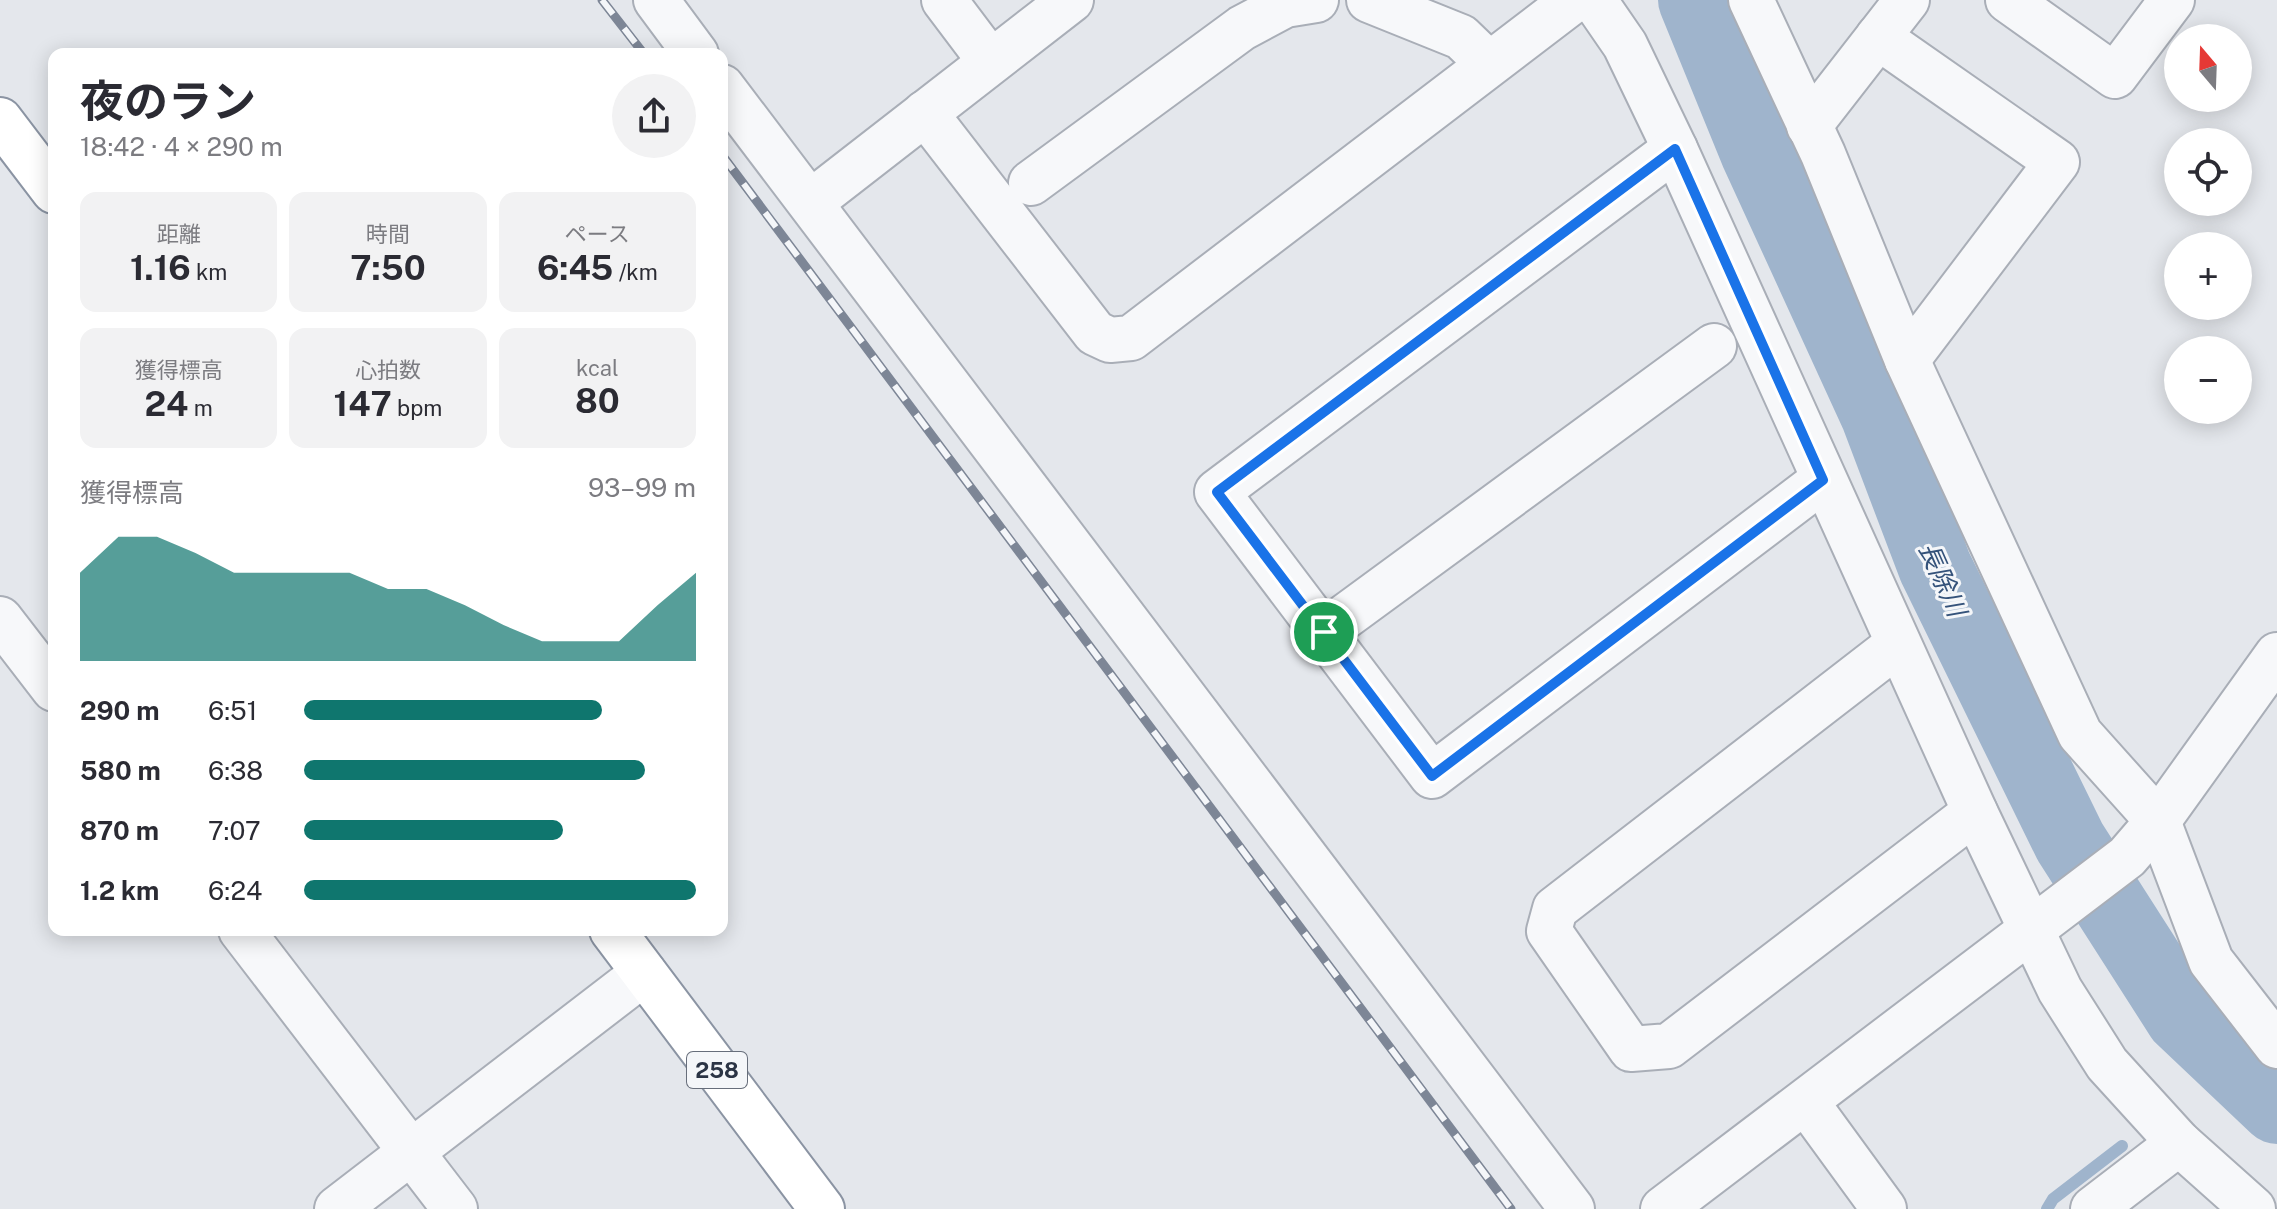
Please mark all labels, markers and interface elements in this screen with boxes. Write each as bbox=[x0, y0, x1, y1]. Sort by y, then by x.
north arrow bbox=[2164, 24, 2252, 112]
map controls bbox=[2164, 24, 2252, 424]
button: share bbox=[612, 74, 696, 158]
text: 夜のラン bbox=[80, 75, 256, 127]
button: locate bbox=[2164, 128, 2252, 216]
text: 18:42 · 4 × 290 m bbox=[80, 131, 283, 162]
text: 距離 bbox=[157, 221, 201, 247]
text: 時間 bbox=[366, 221, 410, 247]
text: ペース bbox=[565, 221, 630, 247]
button: + bbox=[2164, 232, 2252, 320]
text: 1.16 bbox=[130, 248, 191, 288]
text: 7:50 bbox=[350, 248, 426, 288]
text: 6:45 bbox=[537, 248, 613, 288]
text: km bbox=[191, 259, 227, 285]
text: /km bbox=[613, 259, 658, 285]
button: − bbox=[2164, 336, 2252, 424]
text: kcal bbox=[576, 355, 619, 381]
text: 獲得標高 bbox=[135, 357, 223, 383]
text: 心拍数 bbox=[355, 357, 421, 383]
text: 80 bbox=[575, 381, 620, 421]
text: 24 bbox=[145, 384, 188, 424]
text: 147 bbox=[334, 384, 392, 424]
text: m bbox=[188, 395, 213, 421]
text: bpm bbox=[392, 395, 442, 421]
text: 93–99 m bbox=[588, 472, 696, 503]
text: 獲得標高 bbox=[80, 477, 184, 508]
water label: 長除川 bbox=[1913, 537, 1974, 624]
pin bbox=[1290, 598, 1358, 666]
icon: arrive bbox=[1302, 610, 1346, 654]
text: 290 m bbox=[80, 695, 159, 726]
text: 6:51 bbox=[208, 695, 257, 726]
text: 580 m bbox=[80, 755, 161, 786]
text: 6:38 bbox=[208, 755, 263, 786]
text: 870 m bbox=[80, 815, 159, 846]
text: 7:07 bbox=[208, 815, 261, 846]
text: 1.2 km bbox=[80, 875, 159, 906]
text: 6:24 bbox=[208, 875, 262, 906]
road number: 258 bbox=[687, 1052, 747, 1088]

